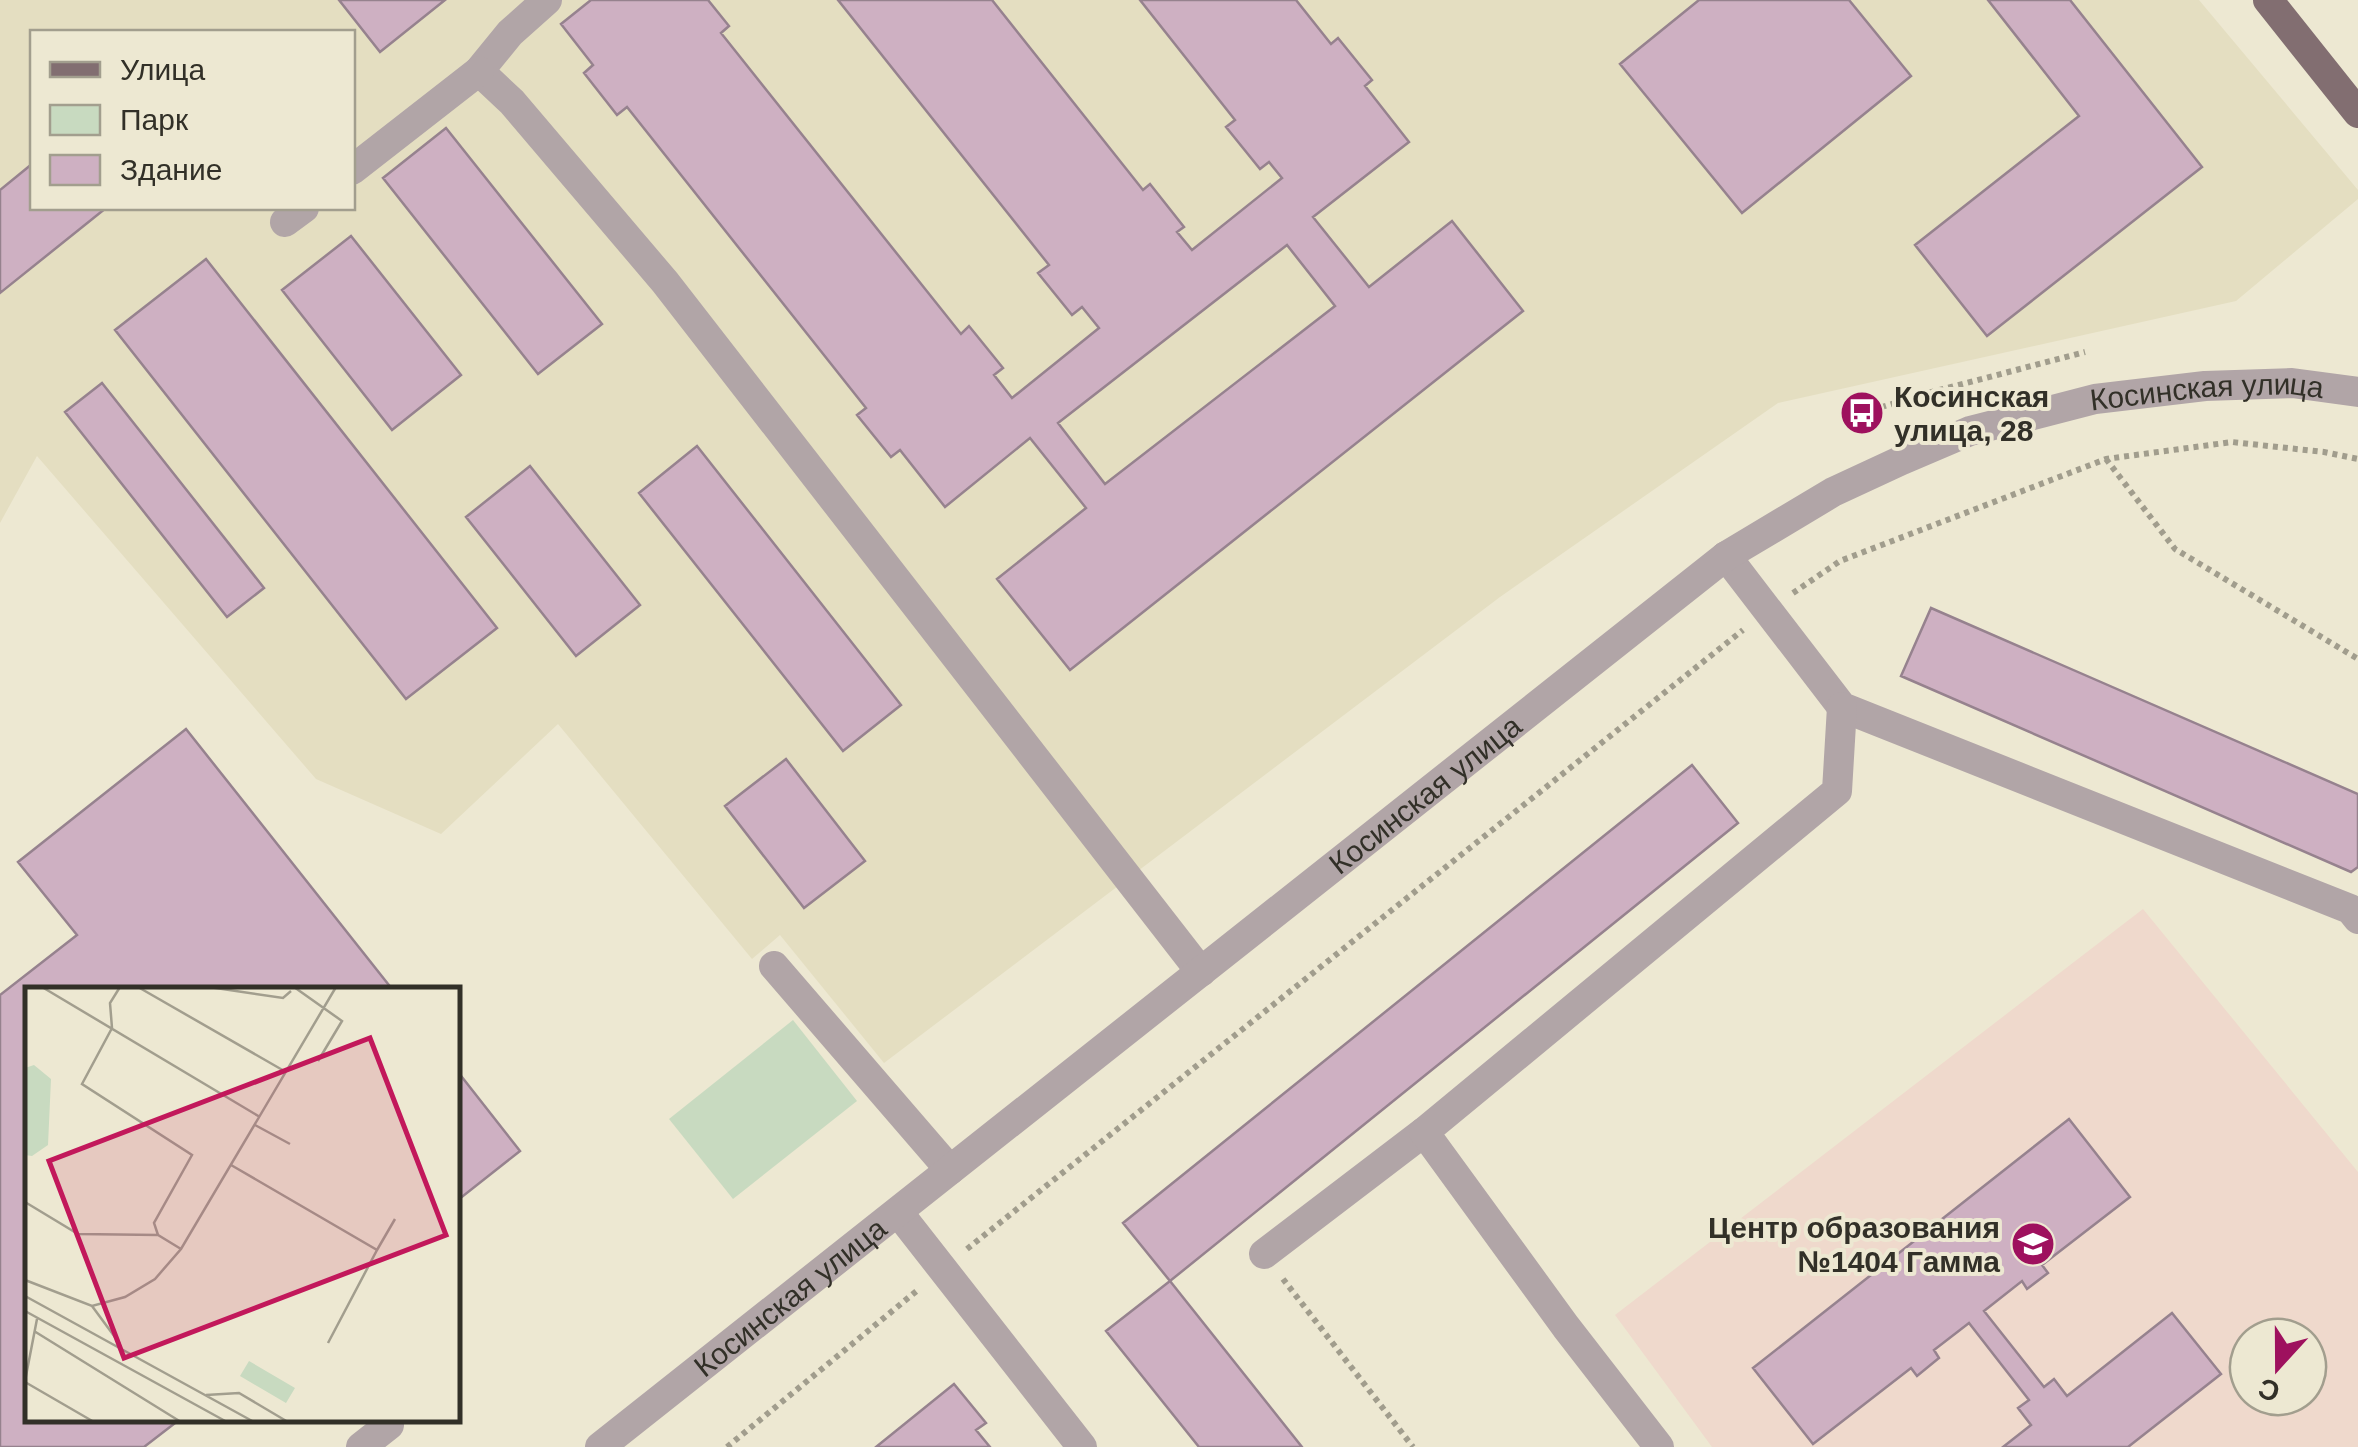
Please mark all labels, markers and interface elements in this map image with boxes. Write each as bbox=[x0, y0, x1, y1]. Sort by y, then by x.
legend bbox=[30, 30, 355, 210]
text: Улица bbox=[120, 53, 205, 86]
text: Парк bbox=[120, 103, 189, 136]
text: Здание bbox=[120, 153, 222, 186]
street label: Косинская улица bbox=[2088, 366, 2326, 416]
place label: Косинская улица, 28 bbox=[1894, 380, 2049, 447]
bus stop icon: Косинская улица, 28 bbox=[1839, 390, 1885, 436]
street label: Косинская улица bbox=[1323, 708, 1528, 880]
inset map bbox=[25, 987, 460, 1422]
street label: Косинская улица bbox=[687, 1211, 892, 1383]
place label: Центр образования №1404 Гамма bbox=[1708, 1211, 2000, 1278]
school or university icon: Центр образования №1404 Гамма bbox=[2010, 1221, 2056, 1267]
north arrow bbox=[2228, 1317, 2328, 1417]
text: С bbox=[2254, 1372, 2284, 1408]

